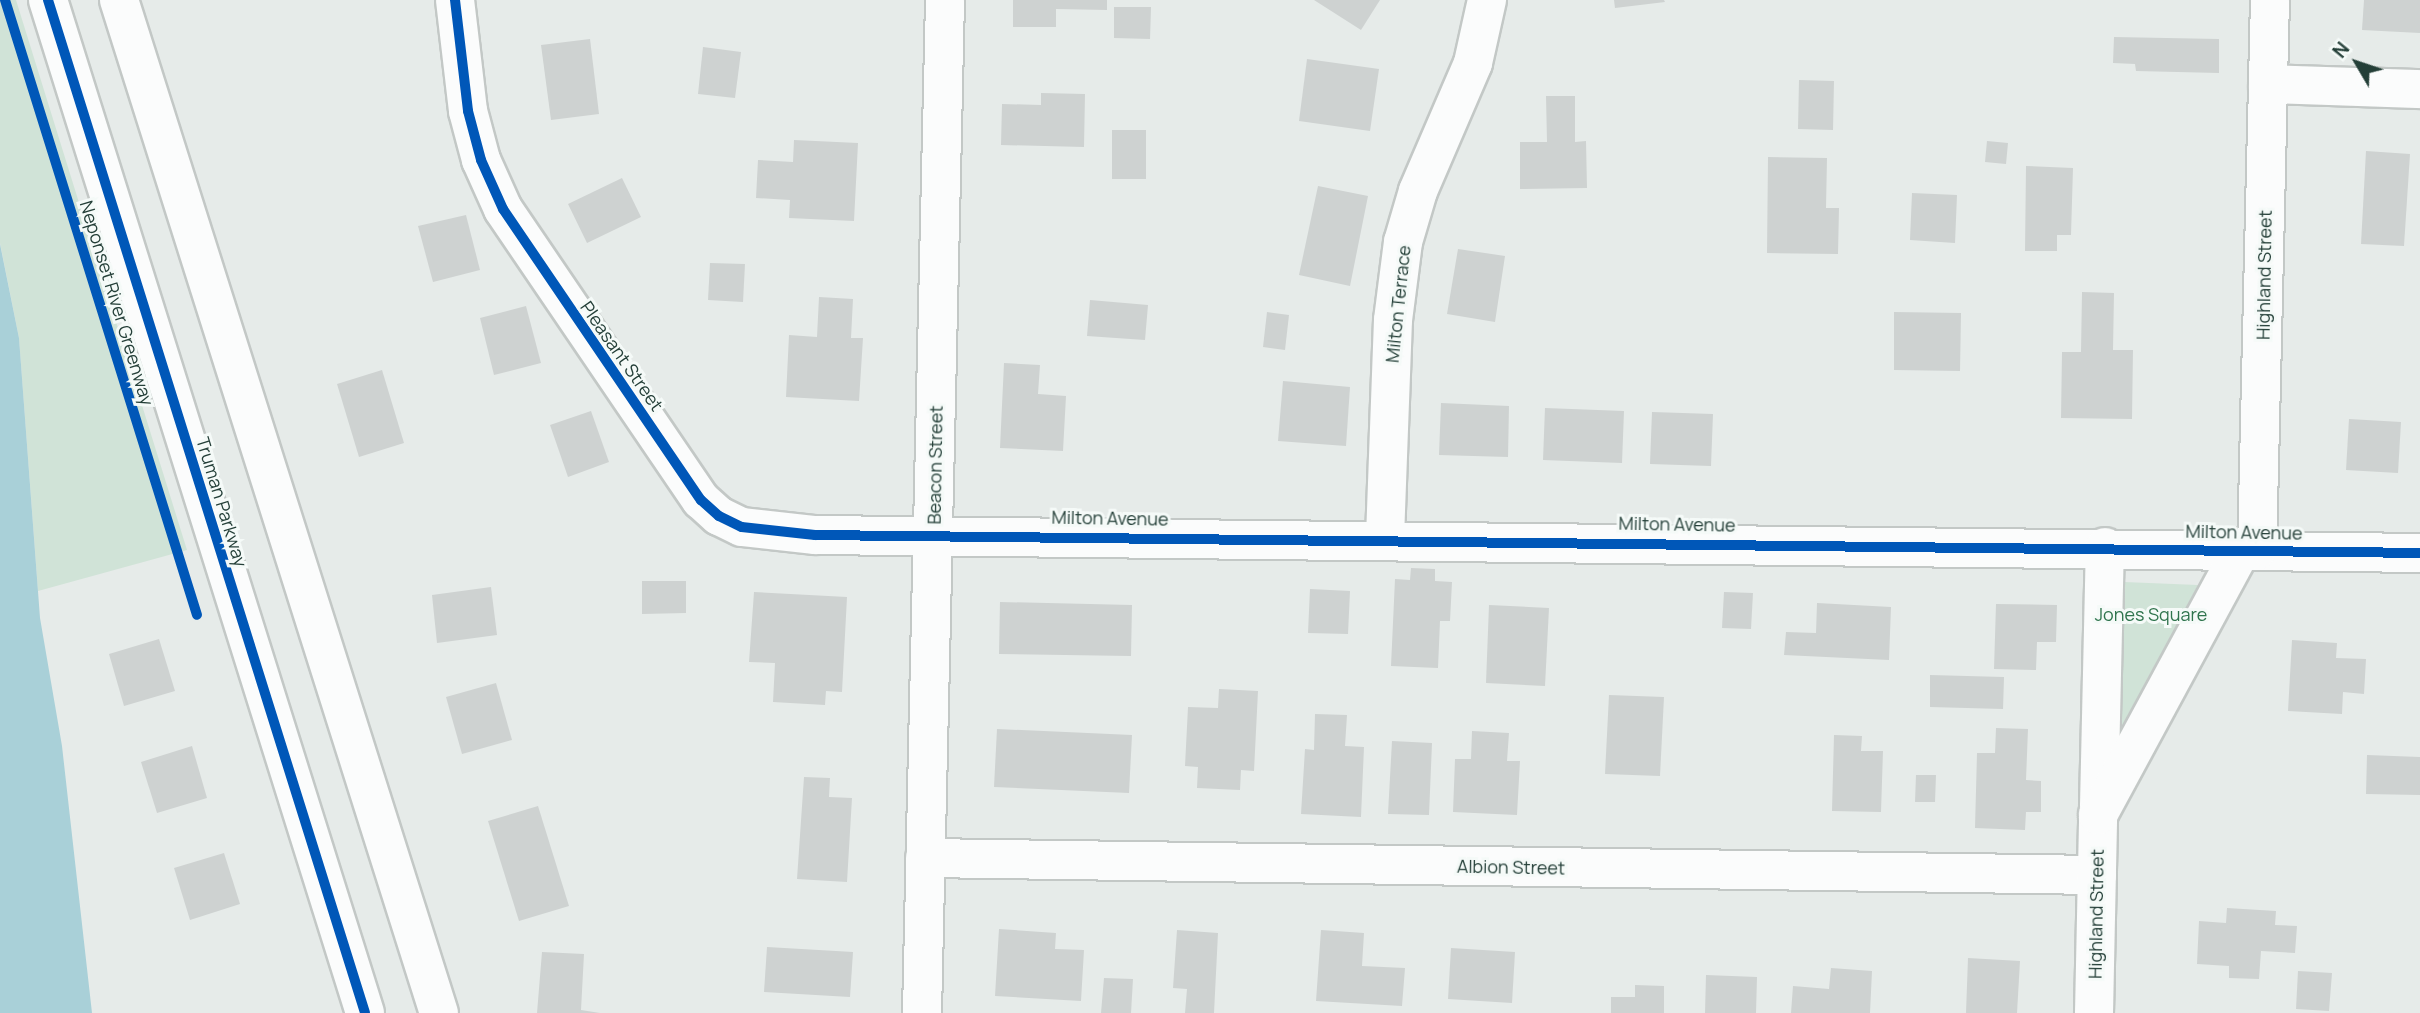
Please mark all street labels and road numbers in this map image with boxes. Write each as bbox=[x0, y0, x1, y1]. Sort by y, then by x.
street label: Neponset River Greenway bbox=[76, 198, 158, 408]
street label: Highland Street bbox=[2252, 210, 2276, 340]
street label: Milton Terrace bbox=[1381, 244, 1415, 364]
street label: Pleasant Street bbox=[576, 297, 668, 415]
street label: Beacon Street bbox=[923, 405, 947, 525]
street label: Truman Parkway bbox=[192, 434, 252, 570]
street label: Milton Avenue bbox=[1051, 506, 1169, 530]
street label: Milton Avenue bbox=[1618, 512, 1736, 536]
street label: Milton Avenue bbox=[2185, 520, 2303, 544]
street label: Highland Street bbox=[2084, 849, 2108, 979]
street label: Albion Street bbox=[1457, 855, 1565, 879]

